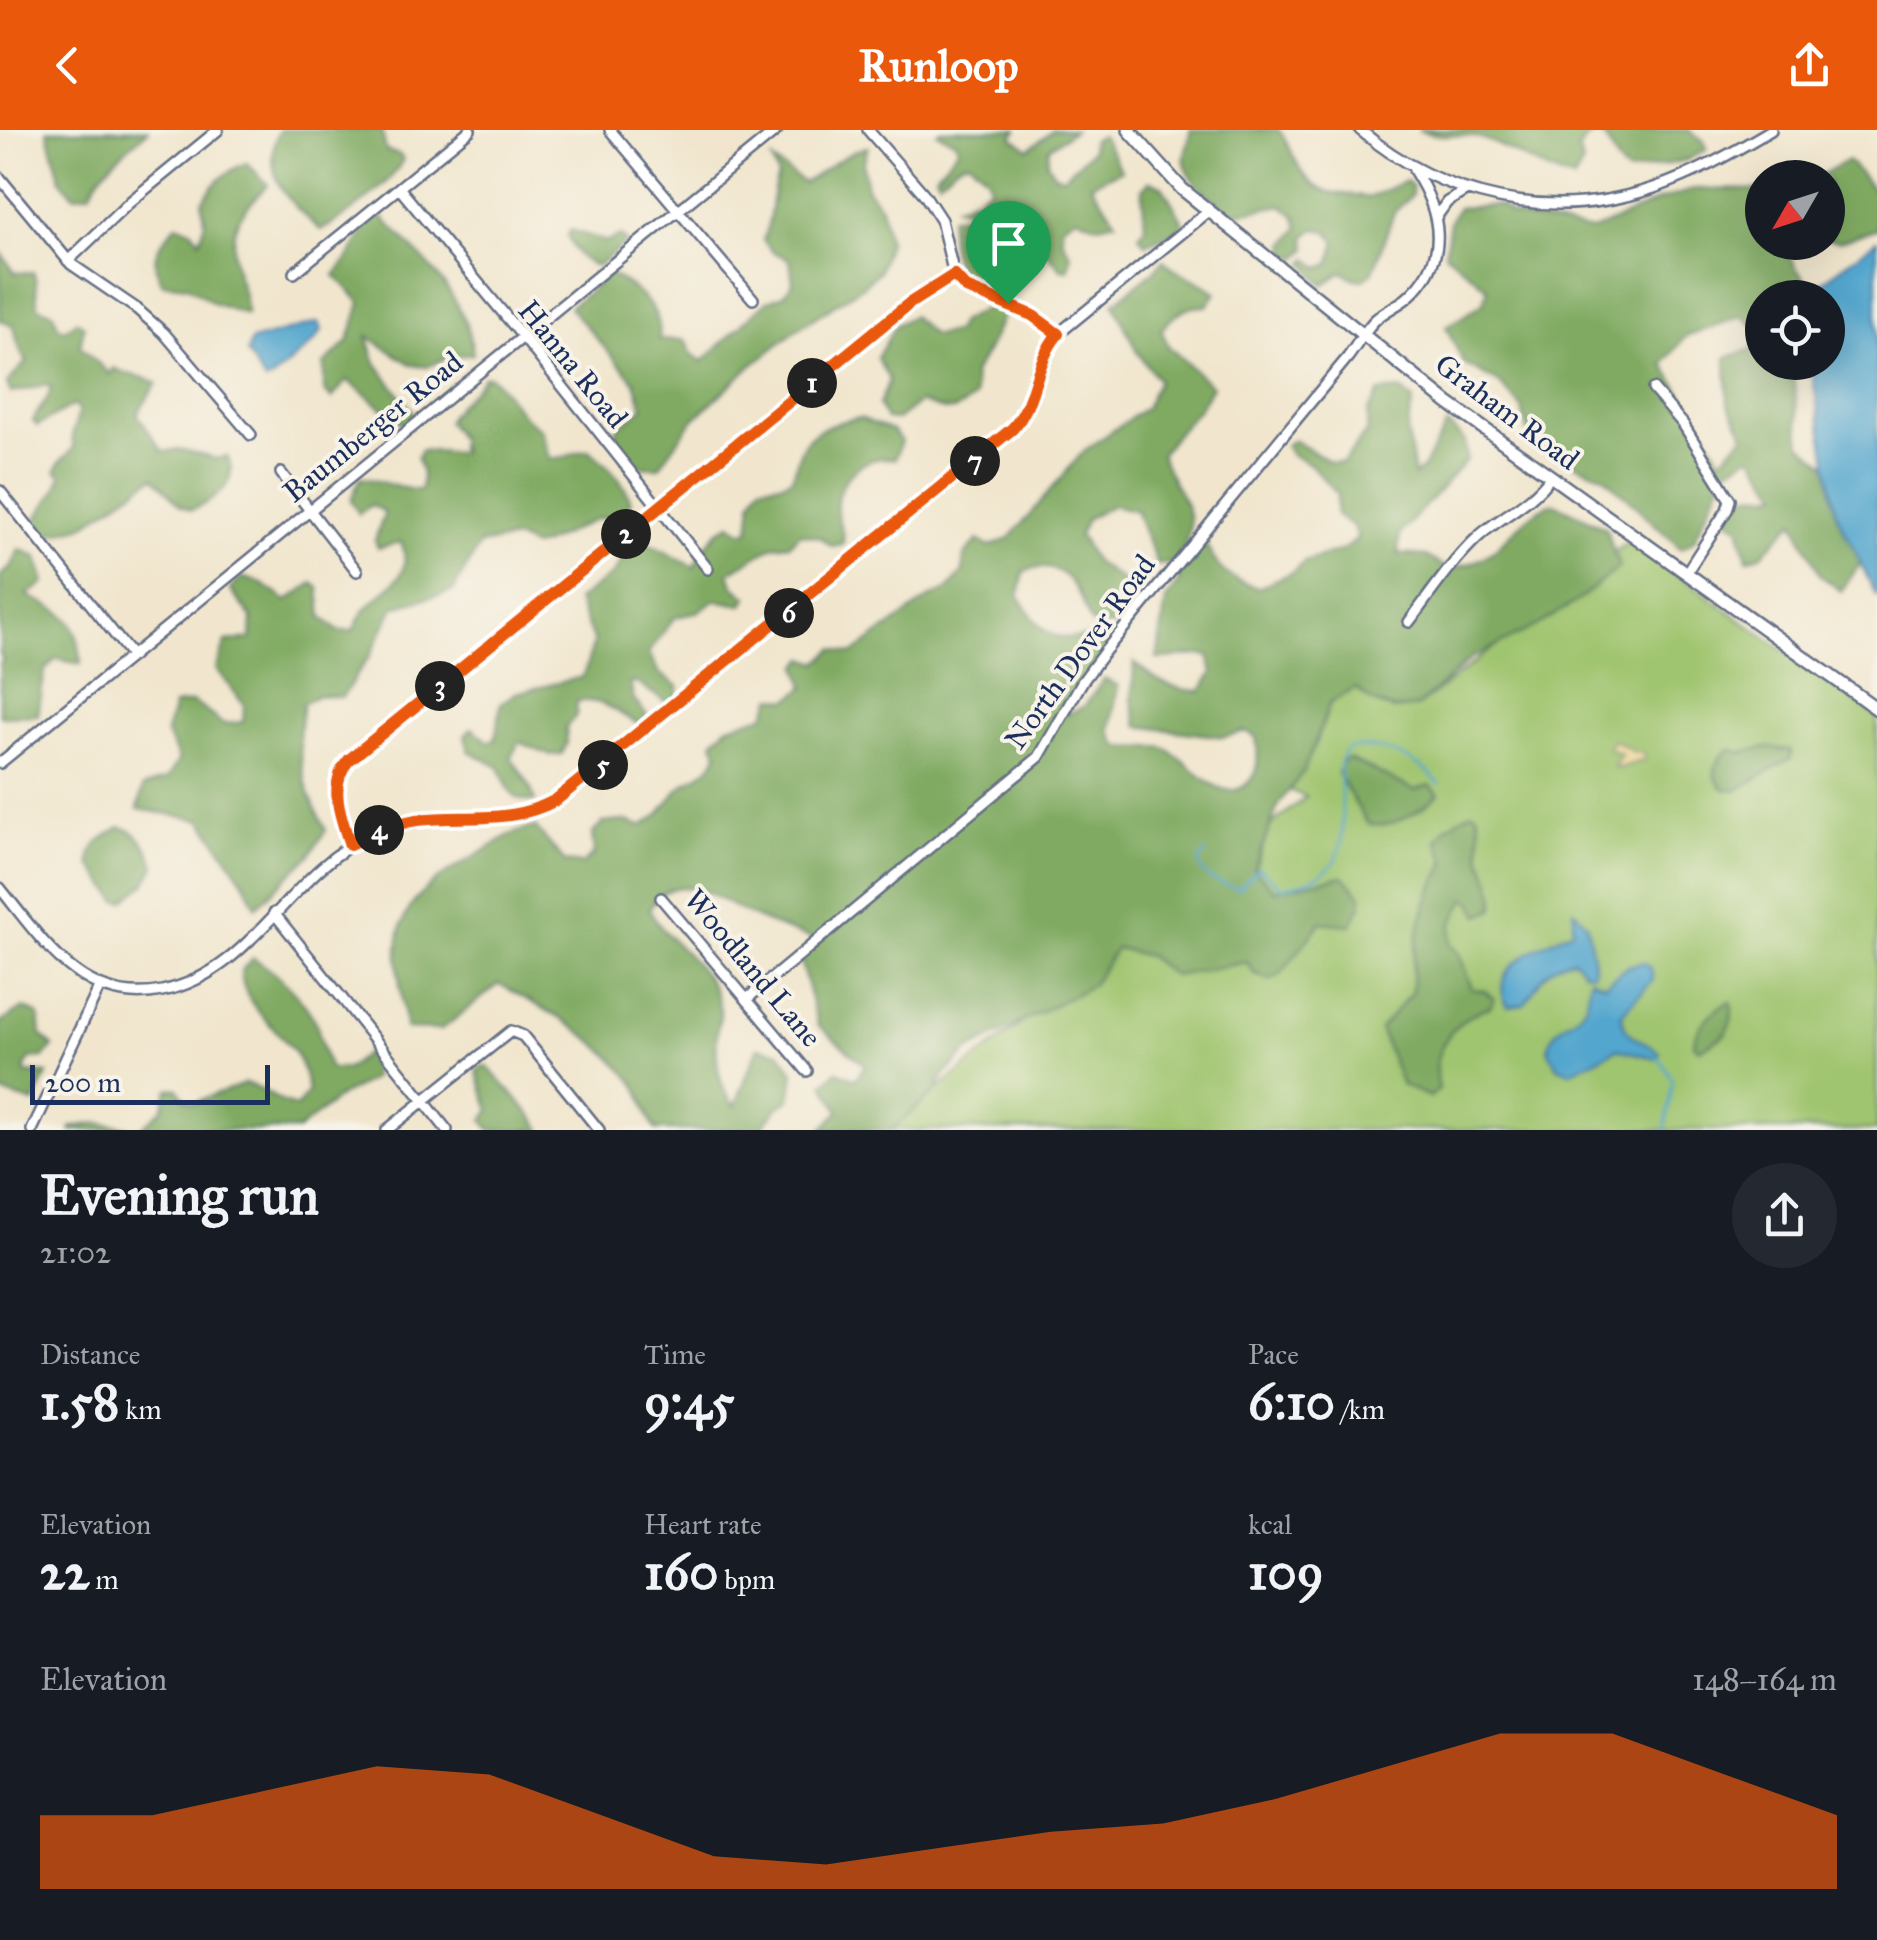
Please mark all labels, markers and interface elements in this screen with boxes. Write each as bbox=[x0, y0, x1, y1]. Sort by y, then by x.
icon: back bbox=[40, 38, 95, 93]
text: Runloop bbox=[858, 38, 1019, 93]
icon: share bbox=[1782, 38, 1837, 93]
north arrow bbox=[1745, 160, 1845, 260]
map controls bbox=[1745, 160, 1845, 380]
pin bbox=[966, 201, 1051, 304]
icon: arrive bbox=[981, 216, 1036, 271]
button: locate bbox=[1745, 280, 1845, 380]
street label: Hanna Road bbox=[511, 293, 635, 435]
street label: Baumberger Road bbox=[276, 344, 470, 510]
street label: Graham Road bbox=[1428, 346, 1586, 478]
pin: 1 bbox=[787, 358, 837, 408]
text: 1 bbox=[806, 365, 818, 400]
pin: 7 bbox=[950, 436, 1000, 486]
text: 7 bbox=[968, 443, 982, 478]
pin: 2 bbox=[601, 509, 651, 559]
text: 2 bbox=[619, 516, 633, 551]
street label: North Dover Road bbox=[997, 548, 1163, 756]
pin: 6 bbox=[764, 588, 814, 638]
text: 6 bbox=[782, 595, 796, 630]
pin: 3 bbox=[415, 661, 465, 711]
text: 3 bbox=[434, 668, 446, 703]
pin: 5 bbox=[578, 740, 628, 790]
text: 5 bbox=[596, 747, 610, 782]
pin: 4 bbox=[354, 805, 404, 855]
text: 4 bbox=[371, 812, 387, 847]
street label: Woodland Lane bbox=[677, 882, 829, 1054]
scale bar bbox=[30, 1060, 270, 1104]
text: 200 m bbox=[45, 1065, 121, 1100]
text: Evening run bbox=[40, 1162, 319, 1229]
button: share bbox=[1732, 1163, 1837, 1268]
text: 21:02 bbox=[40, 1233, 111, 1272]
text: Distance bbox=[40, 1337, 140, 1372]
text: Time bbox=[644, 1337, 706, 1372]
text: Pace bbox=[1248, 1337, 1299, 1372]
text: 1.58 bbox=[40, 1372, 119, 1433]
text: 9:45 bbox=[644, 1372, 735, 1433]
text: 6:10 bbox=[1248, 1372, 1335, 1433]
text: km bbox=[119, 1392, 162, 1427]
text: /km bbox=[1335, 1392, 1385, 1427]
text: Elevation bbox=[40, 1507, 151, 1542]
text: Heart rate bbox=[644, 1507, 762, 1542]
text: kcal bbox=[1248, 1507, 1292, 1542]
text: 22 bbox=[40, 1542, 89, 1603]
text: 160 bbox=[644, 1542, 718, 1603]
text: 109 bbox=[1248, 1542, 1324, 1603]
text: m bbox=[89, 1562, 119, 1597]
text: bpm bbox=[718, 1562, 775, 1597]
text: Elevation bbox=[40, 1660, 167, 1699]
text: 148–164 m bbox=[1692, 1660, 1837, 1699]

